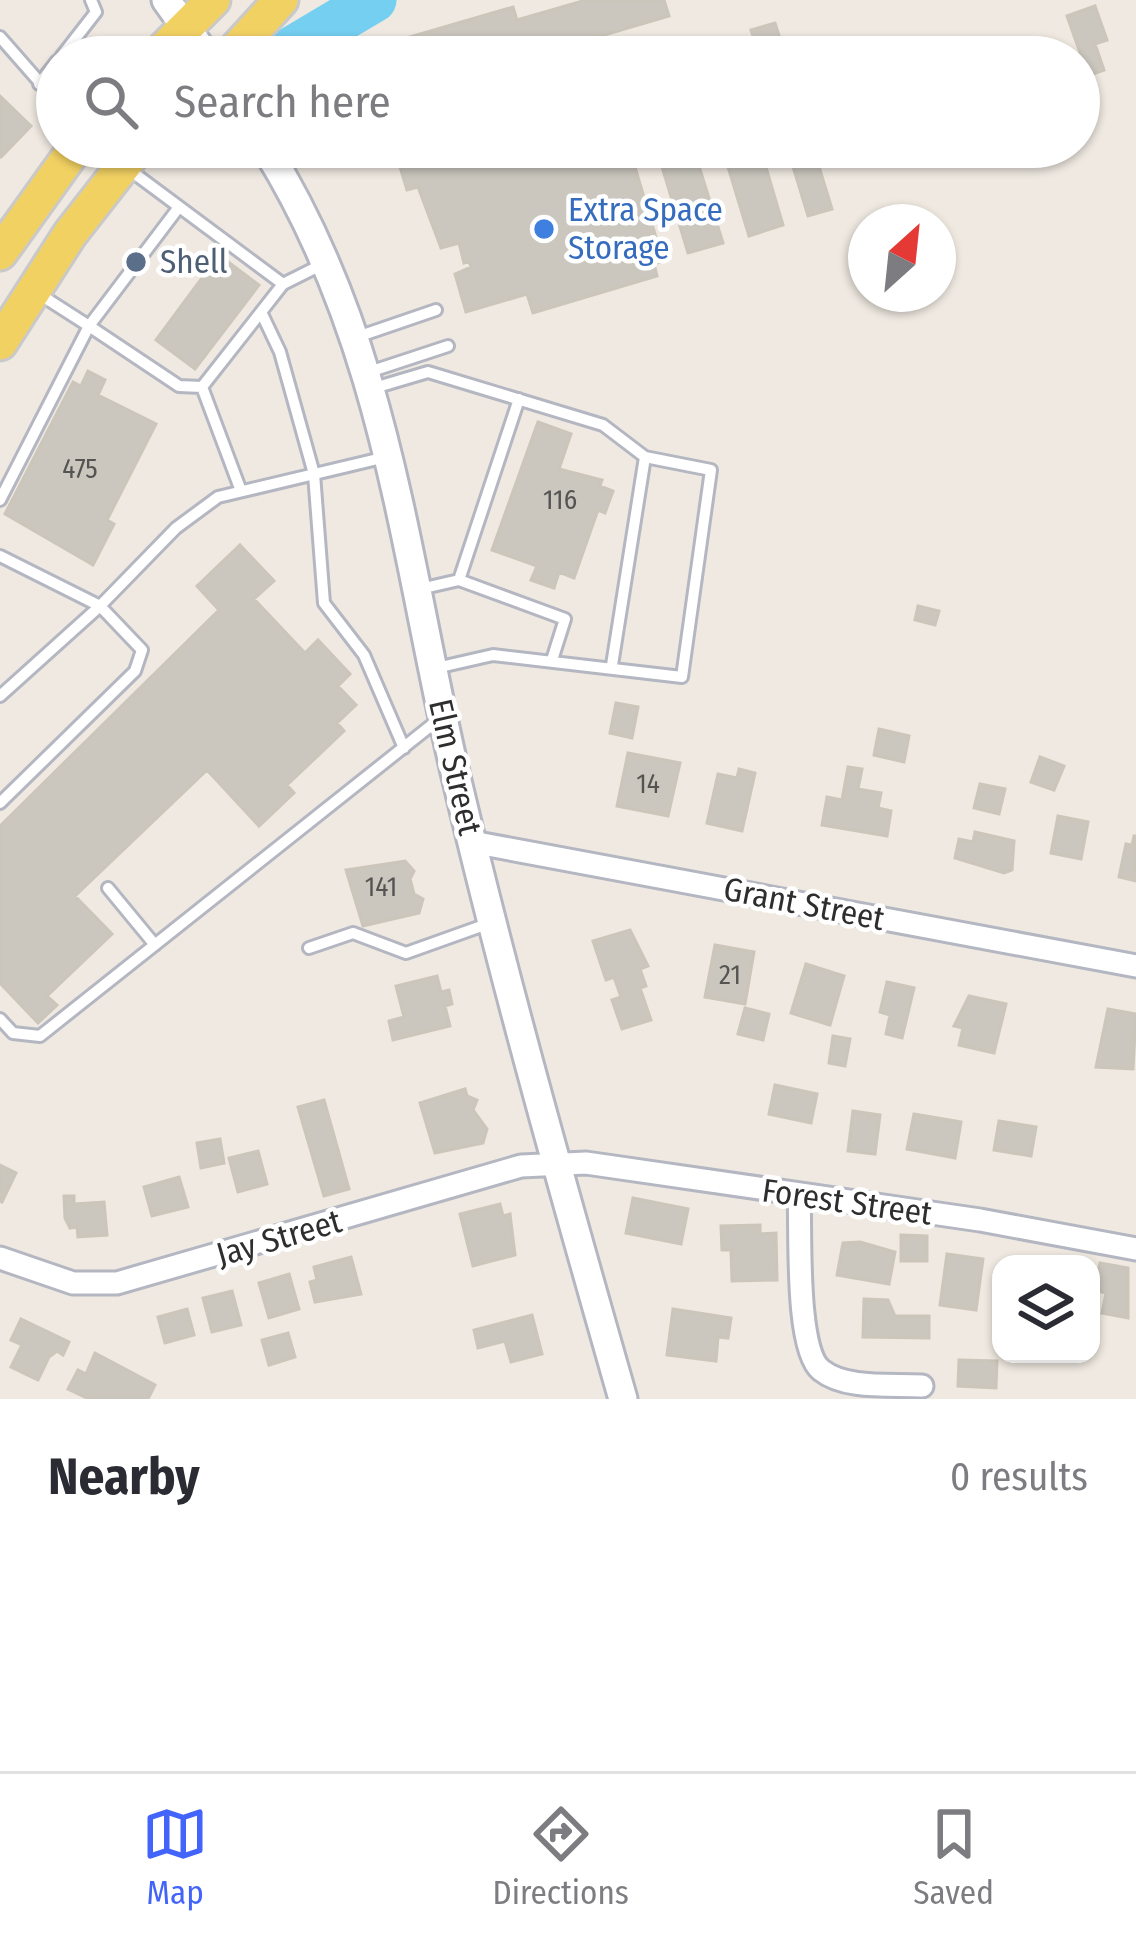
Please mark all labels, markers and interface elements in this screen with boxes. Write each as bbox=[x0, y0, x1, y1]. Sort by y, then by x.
search box bbox=[36, 36, 1100, 168]
icon: search bbox=[78, 69, 144, 135]
text: Search here bbox=[174, 75, 391, 129]
place label: Extra Space Storage bbox=[568, 190, 723, 268]
north arrow bbox=[848, 204, 956, 312]
marker: Extra Space Storage bbox=[531, 216, 557, 242]
place label: Shell bbox=[160, 242, 228, 282]
marker: Shell bbox=[123, 249, 149, 275]
house number: 475 bbox=[62, 453, 98, 485]
house number: 116 bbox=[543, 484, 577, 516]
street label: Elm Street bbox=[420, 695, 490, 839]
house number: 14 bbox=[636, 768, 660, 800]
street label: Grant Street bbox=[720, 869, 888, 939]
house number: 141 bbox=[365, 871, 397, 903]
house number: 21 bbox=[719, 959, 741, 991]
street label: Forest Street bbox=[759, 1170, 935, 1234]
street label: Jay Street bbox=[212, 1201, 346, 1275]
map controls bbox=[992, 1255, 1100, 1363]
button: layers bbox=[992, 1255, 1100, 1363]
text: Nearby bbox=[48, 1446, 200, 1508]
text: 0 results bbox=[950, 1454, 1088, 1500]
tab: Map bbox=[142, 1801, 208, 1913]
tab: Directions bbox=[492, 1801, 629, 1913]
tab: Saved bbox=[913, 1801, 994, 1913]

